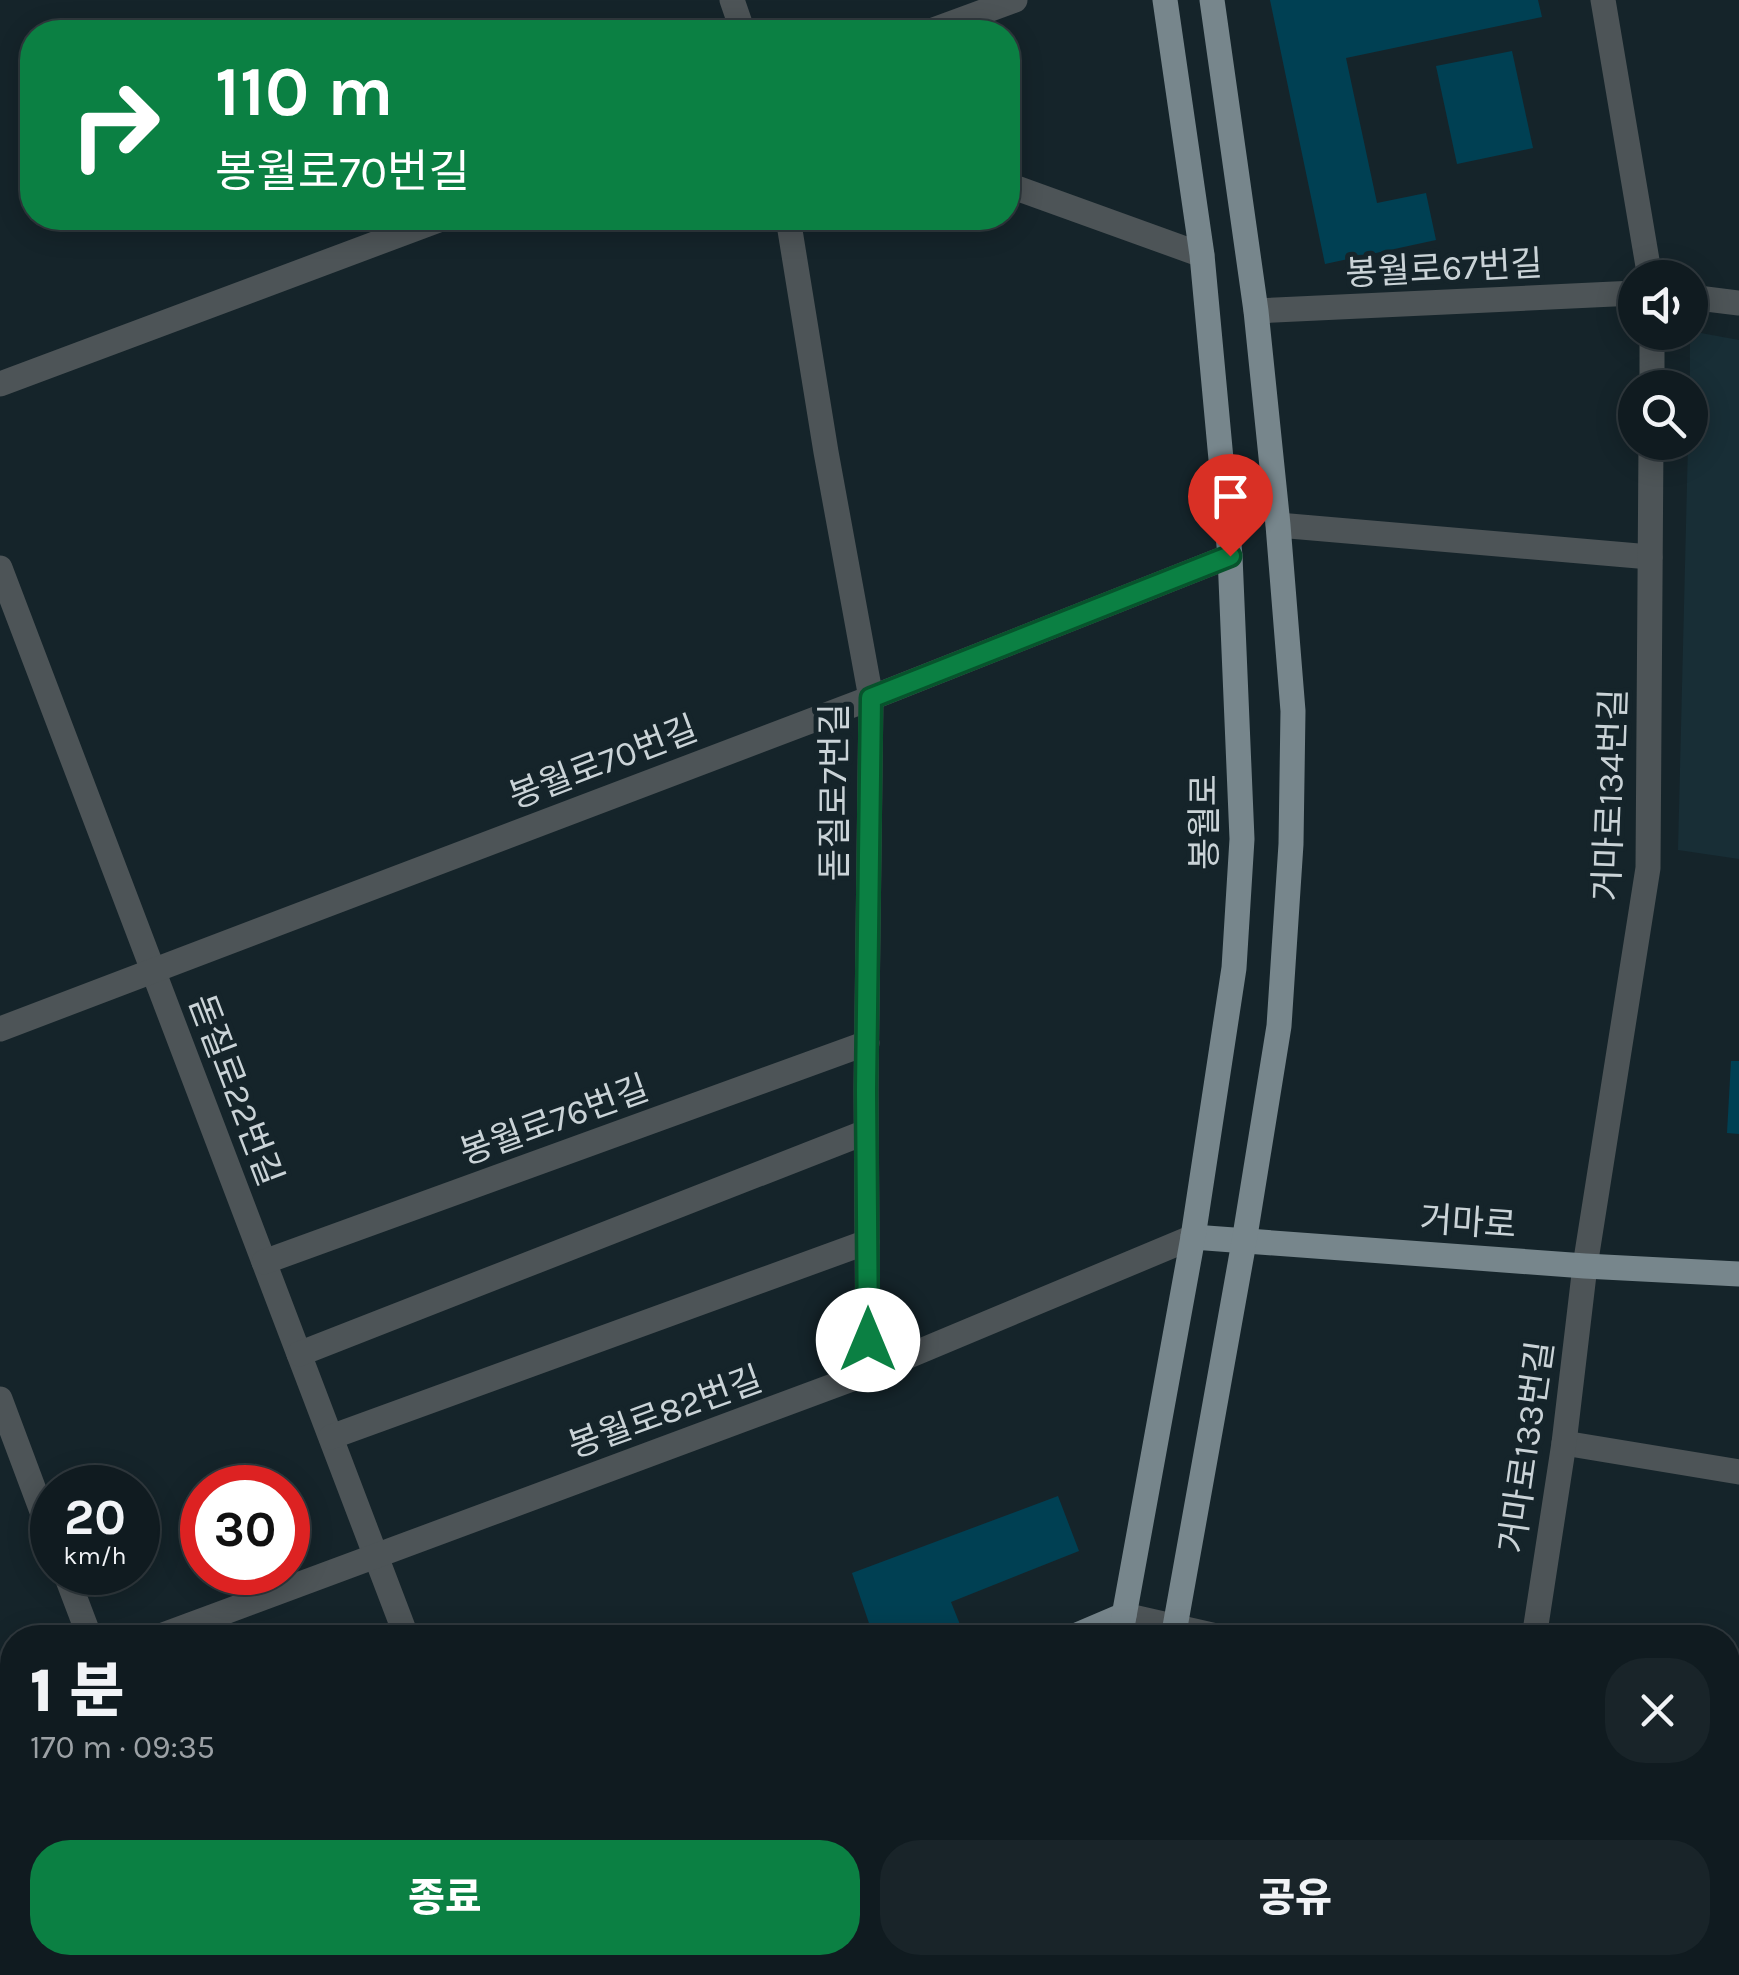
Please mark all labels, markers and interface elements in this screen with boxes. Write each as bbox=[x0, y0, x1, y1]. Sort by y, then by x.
text: 110 m bbox=[215, 51, 393, 133]
icon: right bbox=[50, 60, 180, 190]
text: 봉월로70번길 bbox=[215, 146, 470, 198]
street label: 봉월로67번길 bbox=[1344, 243, 1544, 294]
map controls bbox=[1618, 260, 1708, 460]
button: sound bbox=[1618, 260, 1708, 350]
button: search bbox=[1618, 370, 1708, 460]
pin bbox=[1188, 454, 1273, 557]
icon: arrive bbox=[1203, 469, 1258, 524]
street label: 거마로134번길 bbox=[1586, 688, 1635, 902]
street label: 돋질로7번길 bbox=[814, 703, 855, 881]
street label: 봉월로70번길 bbox=[503, 708, 703, 817]
street label: 봉월로 bbox=[1184, 774, 1225, 870]
street label: 돋질로22번길 bbox=[180, 989, 291, 1192]
street label: 봉월로76번길 bbox=[454, 1067, 654, 1174]
street label: 거마로 bbox=[1418, 1199, 1518, 1246]
position arrow bbox=[816, 1288, 920, 1392]
street label: 거마로133번길 bbox=[1491, 1338, 1562, 1556]
street label: 봉월로82번길 bbox=[563, 1359, 767, 1466]
speed limit sign: 30 bbox=[180, 1465, 310, 1595]
text: 20 bbox=[64, 1488, 126, 1547]
text: km/h bbox=[63, 1541, 127, 1570]
text: 1 분 bbox=[30, 1656, 124, 1726]
button: close bbox=[1605, 1658, 1710, 1763]
text: 170 m · 09:35 bbox=[30, 1729, 215, 1766]
button: 종료 bbox=[30, 1840, 860, 1955]
button: 공유 bbox=[880, 1840, 1710, 1955]

